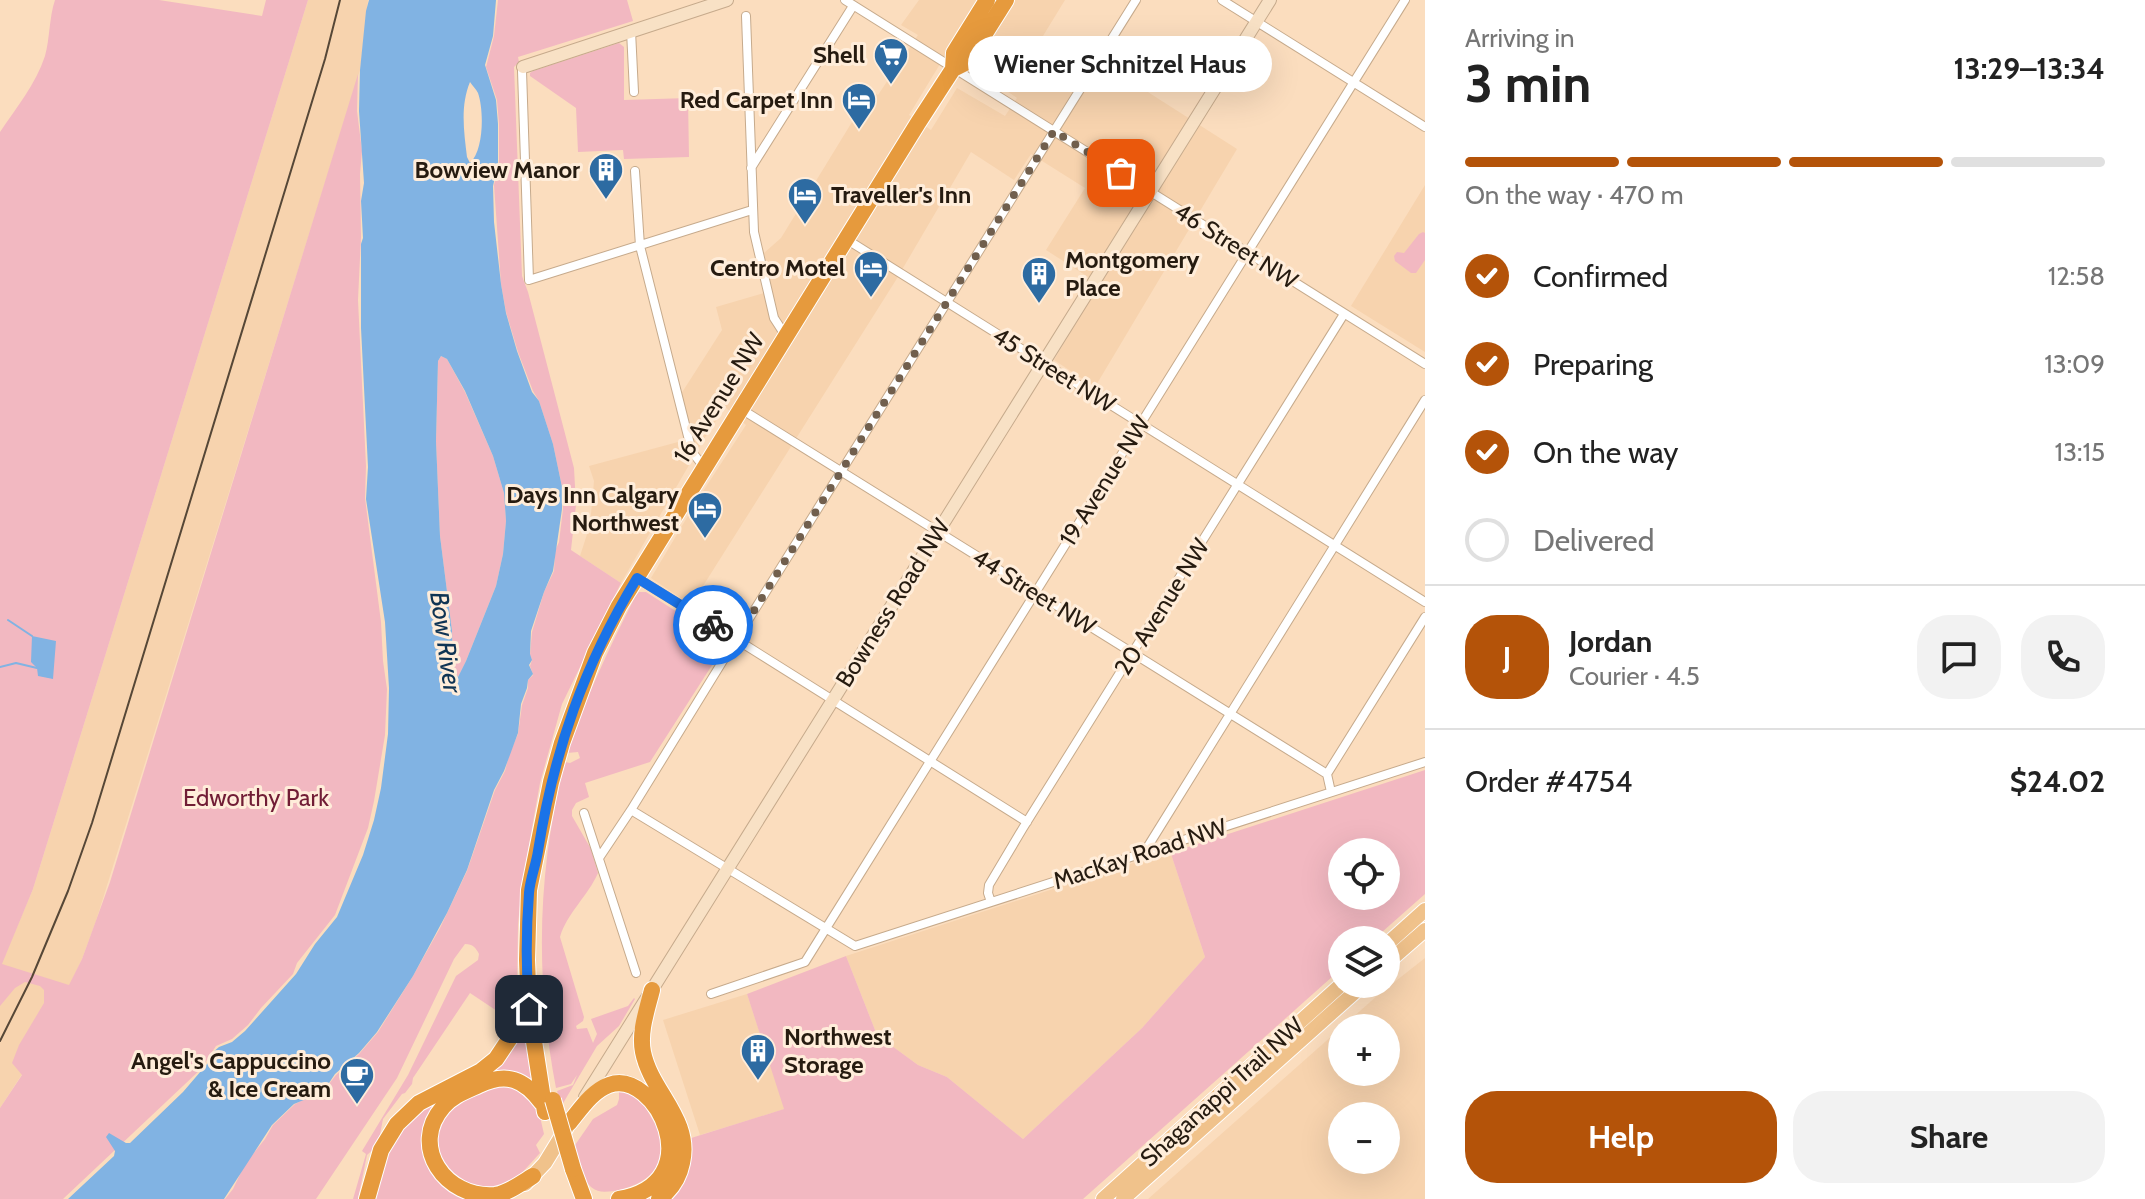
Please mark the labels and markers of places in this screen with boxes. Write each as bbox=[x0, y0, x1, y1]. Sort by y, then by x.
supermarket icon: Shell bbox=[872, 36, 910, 86]
callout: Wiener Schnitzel Haus bbox=[969, 37, 1273, 93]
place label: Shell bbox=[813, 40, 865, 69]
hotel icon: Red Carpet Inn bbox=[840, 81, 878, 131]
place label: Red Carpet Inn bbox=[680, 85, 833, 114]
pin bbox=[1087, 139, 1155, 207]
building icon: Bowview Manor bbox=[587, 151, 625, 201]
place label: Bowview Manor bbox=[415, 155, 580, 184]
hotel icon: Traveller's Inn bbox=[786, 176, 824, 226]
place label: Traveller's Inn bbox=[831, 180, 971, 209]
place label: Montgomery Place bbox=[1065, 245, 1199, 302]
hotel icon: Centro Motel bbox=[852, 249, 890, 299]
place label: Centro Motel bbox=[710, 253, 845, 282]
building icon: Montgomery Place bbox=[1020, 255, 1058, 305]
place label: Days Inn Calgary Northwest bbox=[506, 480, 679, 537]
hotel icon: Days Inn Calgary Northwest bbox=[686, 490, 724, 540]
pin bbox=[495, 975, 563, 1043]
place label: Northwest Storage bbox=[784, 1022, 892, 1079]
building icon: Northwest Storage bbox=[739, 1032, 777, 1082]
place label: Angel's Cappuccino & Ice Cream bbox=[131, 1046, 331, 1103]
cafe icon: Angel's Cappuccino & Ice Cream bbox=[338, 1056, 376, 1106]

